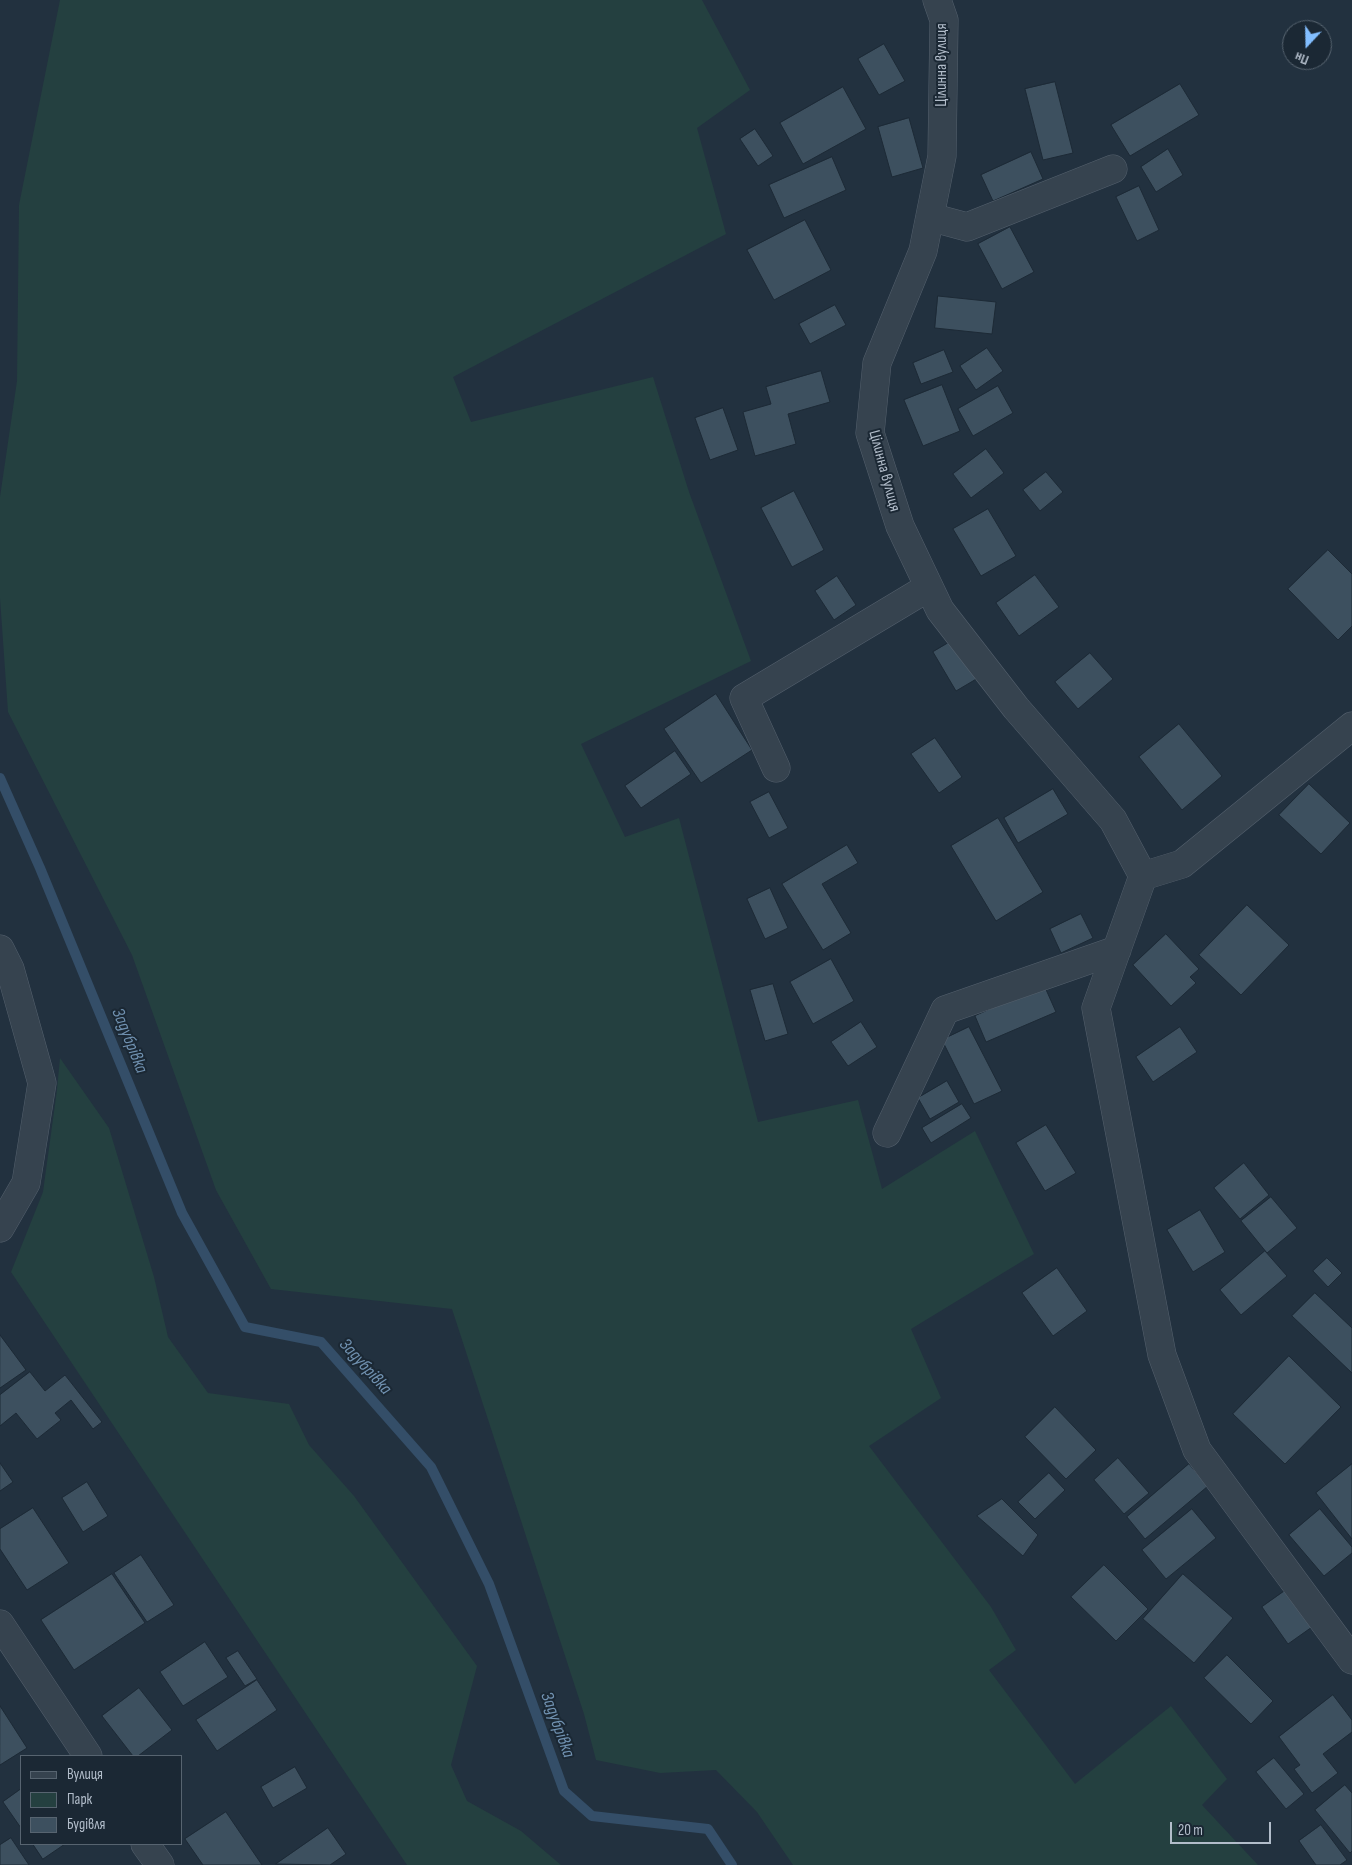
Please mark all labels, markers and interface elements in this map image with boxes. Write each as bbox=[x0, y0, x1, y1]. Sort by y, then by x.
north arrow bbox=[1282, 20, 1332, 70]
street label: Цілинна вулиця bbox=[932, 23, 952, 107]
text: Пн bbox=[1292, 48, 1311, 69]
street label: Цілинна вулиця bbox=[864, 428, 904, 514]
water label: Задубрівка bbox=[106, 1005, 152, 1077]
water label: Задубрівка bbox=[334, 1334, 396, 1400]
water label: Задубрівка bbox=[535, 1689, 579, 1761]
legend bbox=[20, 1755, 182, 1845]
text: Вулиця bbox=[67, 1765, 103, 1784]
text: Парк bbox=[67, 1790, 92, 1809]
scale bar bbox=[1172, 1812, 1273, 1844]
text: Будівля bbox=[67, 1815, 105, 1834]
text: 20 m bbox=[1178, 1821, 1203, 1840]

